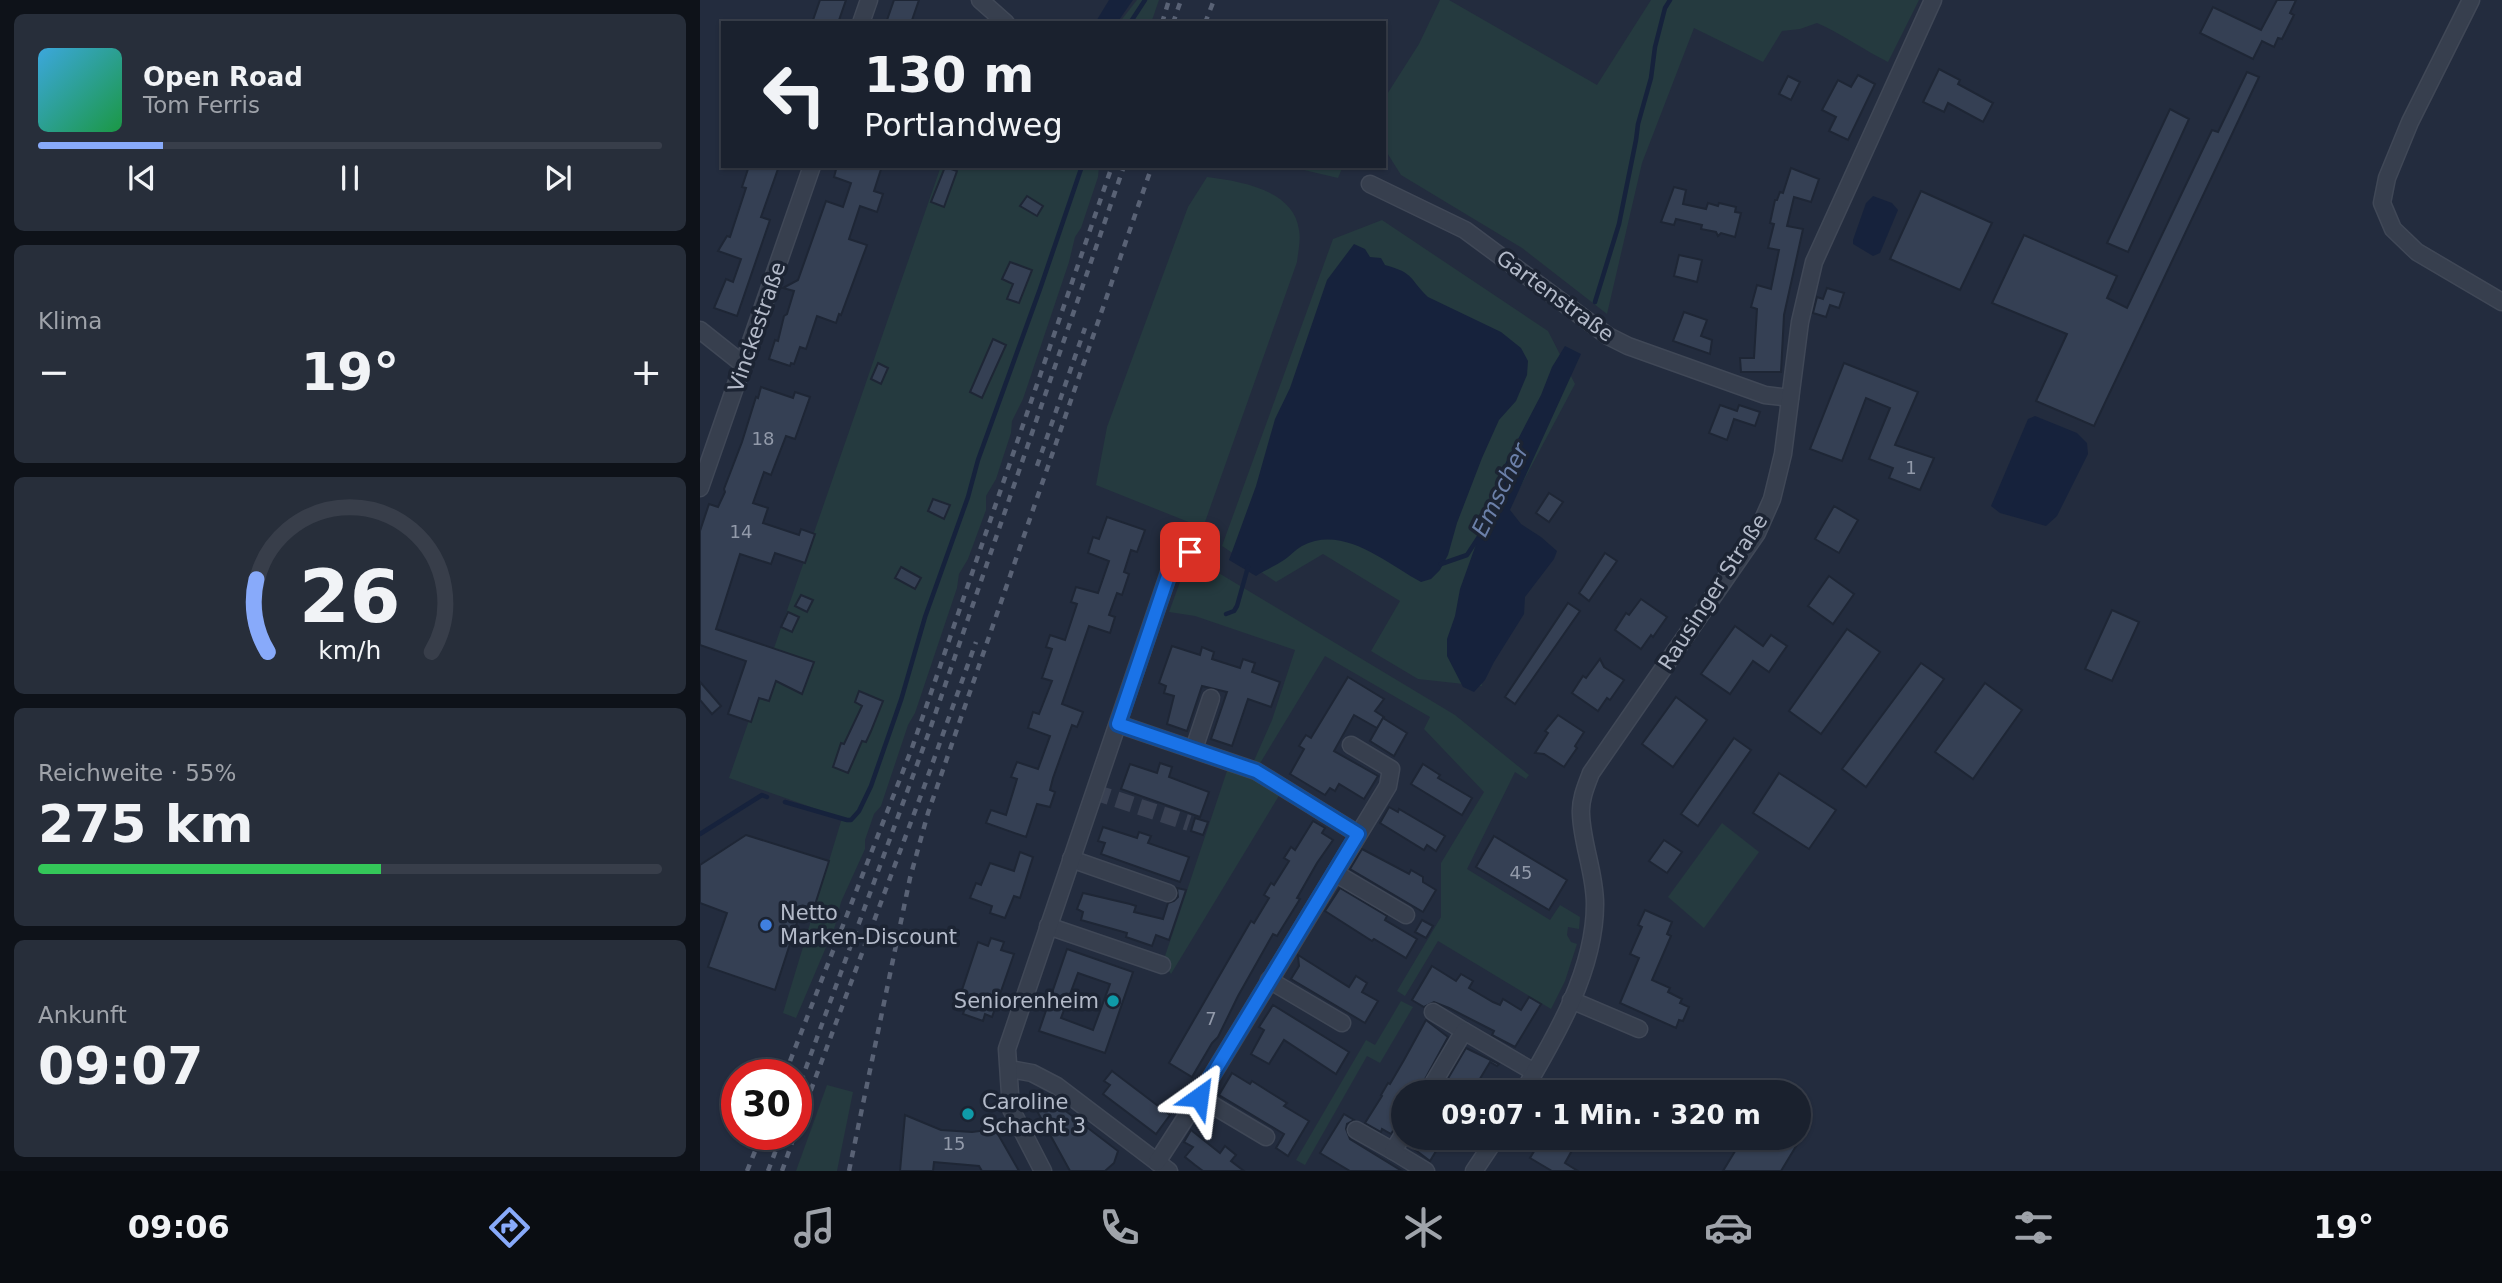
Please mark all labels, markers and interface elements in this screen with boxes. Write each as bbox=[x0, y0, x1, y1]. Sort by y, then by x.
text: 130 m bbox=[864, 47, 1034, 104]
icon: left bbox=[749, 49, 840, 140]
text: Open Road bbox=[143, 62, 303, 92]
text: Tom Ferris bbox=[143, 92, 260, 118]
text: Portlandweg bbox=[864, 106, 1063, 144]
icon: previous bbox=[123, 159, 161, 197]
icon: pause bbox=[331, 159, 369, 197]
icon: next bbox=[539, 159, 577, 197]
street label: Gartenstraße bbox=[1492, 245, 1618, 347]
street label: Vinckestraße bbox=[724, 259, 790, 395]
text: Klima bbox=[38, 308, 102, 334]
text: 19° bbox=[301, 342, 399, 402]
text: − bbox=[38, 350, 70, 394]
text: + bbox=[630, 350, 662, 394]
house number: 18 bbox=[752, 428, 774, 449]
water label: Emscher bbox=[1466, 438, 1534, 541]
house number: 1 bbox=[1905, 457, 1917, 478]
street label: Rausinger Straße bbox=[1654, 509, 1772, 675]
house number: 14 bbox=[730, 521, 752, 542]
pin bbox=[1160, 522, 1220, 582]
icon: arrive bbox=[1171, 533, 1209, 571]
text: 26 bbox=[299, 554, 401, 639]
text: km/h bbox=[318, 635, 382, 664]
text: Reichweite · 55% bbox=[38, 760, 236, 786]
text: 275 km bbox=[38, 794, 253, 854]
house number: 45 bbox=[1510, 862, 1532, 883]
place label: Netto Marken-Discount bbox=[780, 901, 957, 949]
marker: Netto Marken-Discount bbox=[758, 917, 774, 933]
place label: Seniorenheim bbox=[954, 989, 1099, 1013]
marker: Seniorenheim bbox=[1105, 993, 1121, 1009]
text: Ankunft bbox=[38, 1002, 127, 1028]
house number: 7 bbox=[1205, 1008, 1217, 1029]
text: 09:07 bbox=[38, 1036, 204, 1096]
speed limit sign: 30 bbox=[721, 1059, 812, 1150]
position arrow bbox=[1162, 1060, 1236, 1134]
place label: Caroline Schacht 3 bbox=[982, 1090, 1086, 1138]
text: 09:07 · 1 Min. · 320 m bbox=[1441, 1100, 1761, 1130]
marker: Caroline Schacht 3 bbox=[960, 1106, 976, 1122]
house number: 15 bbox=[943, 1133, 965, 1154]
icon: directions bbox=[485, 1203, 534, 1252]
icon: music bbox=[790, 1203, 839, 1252]
icon: phone bbox=[1095, 1203, 1144, 1252]
icon: climate bbox=[1399, 1203, 1448, 1252]
icon: car bbox=[1704, 1203, 1753, 1252]
icon: filters bbox=[2009, 1203, 2058, 1252]
text: 09:06 bbox=[128, 1208, 230, 1246]
text: 19° bbox=[2314, 1208, 2374, 1246]

